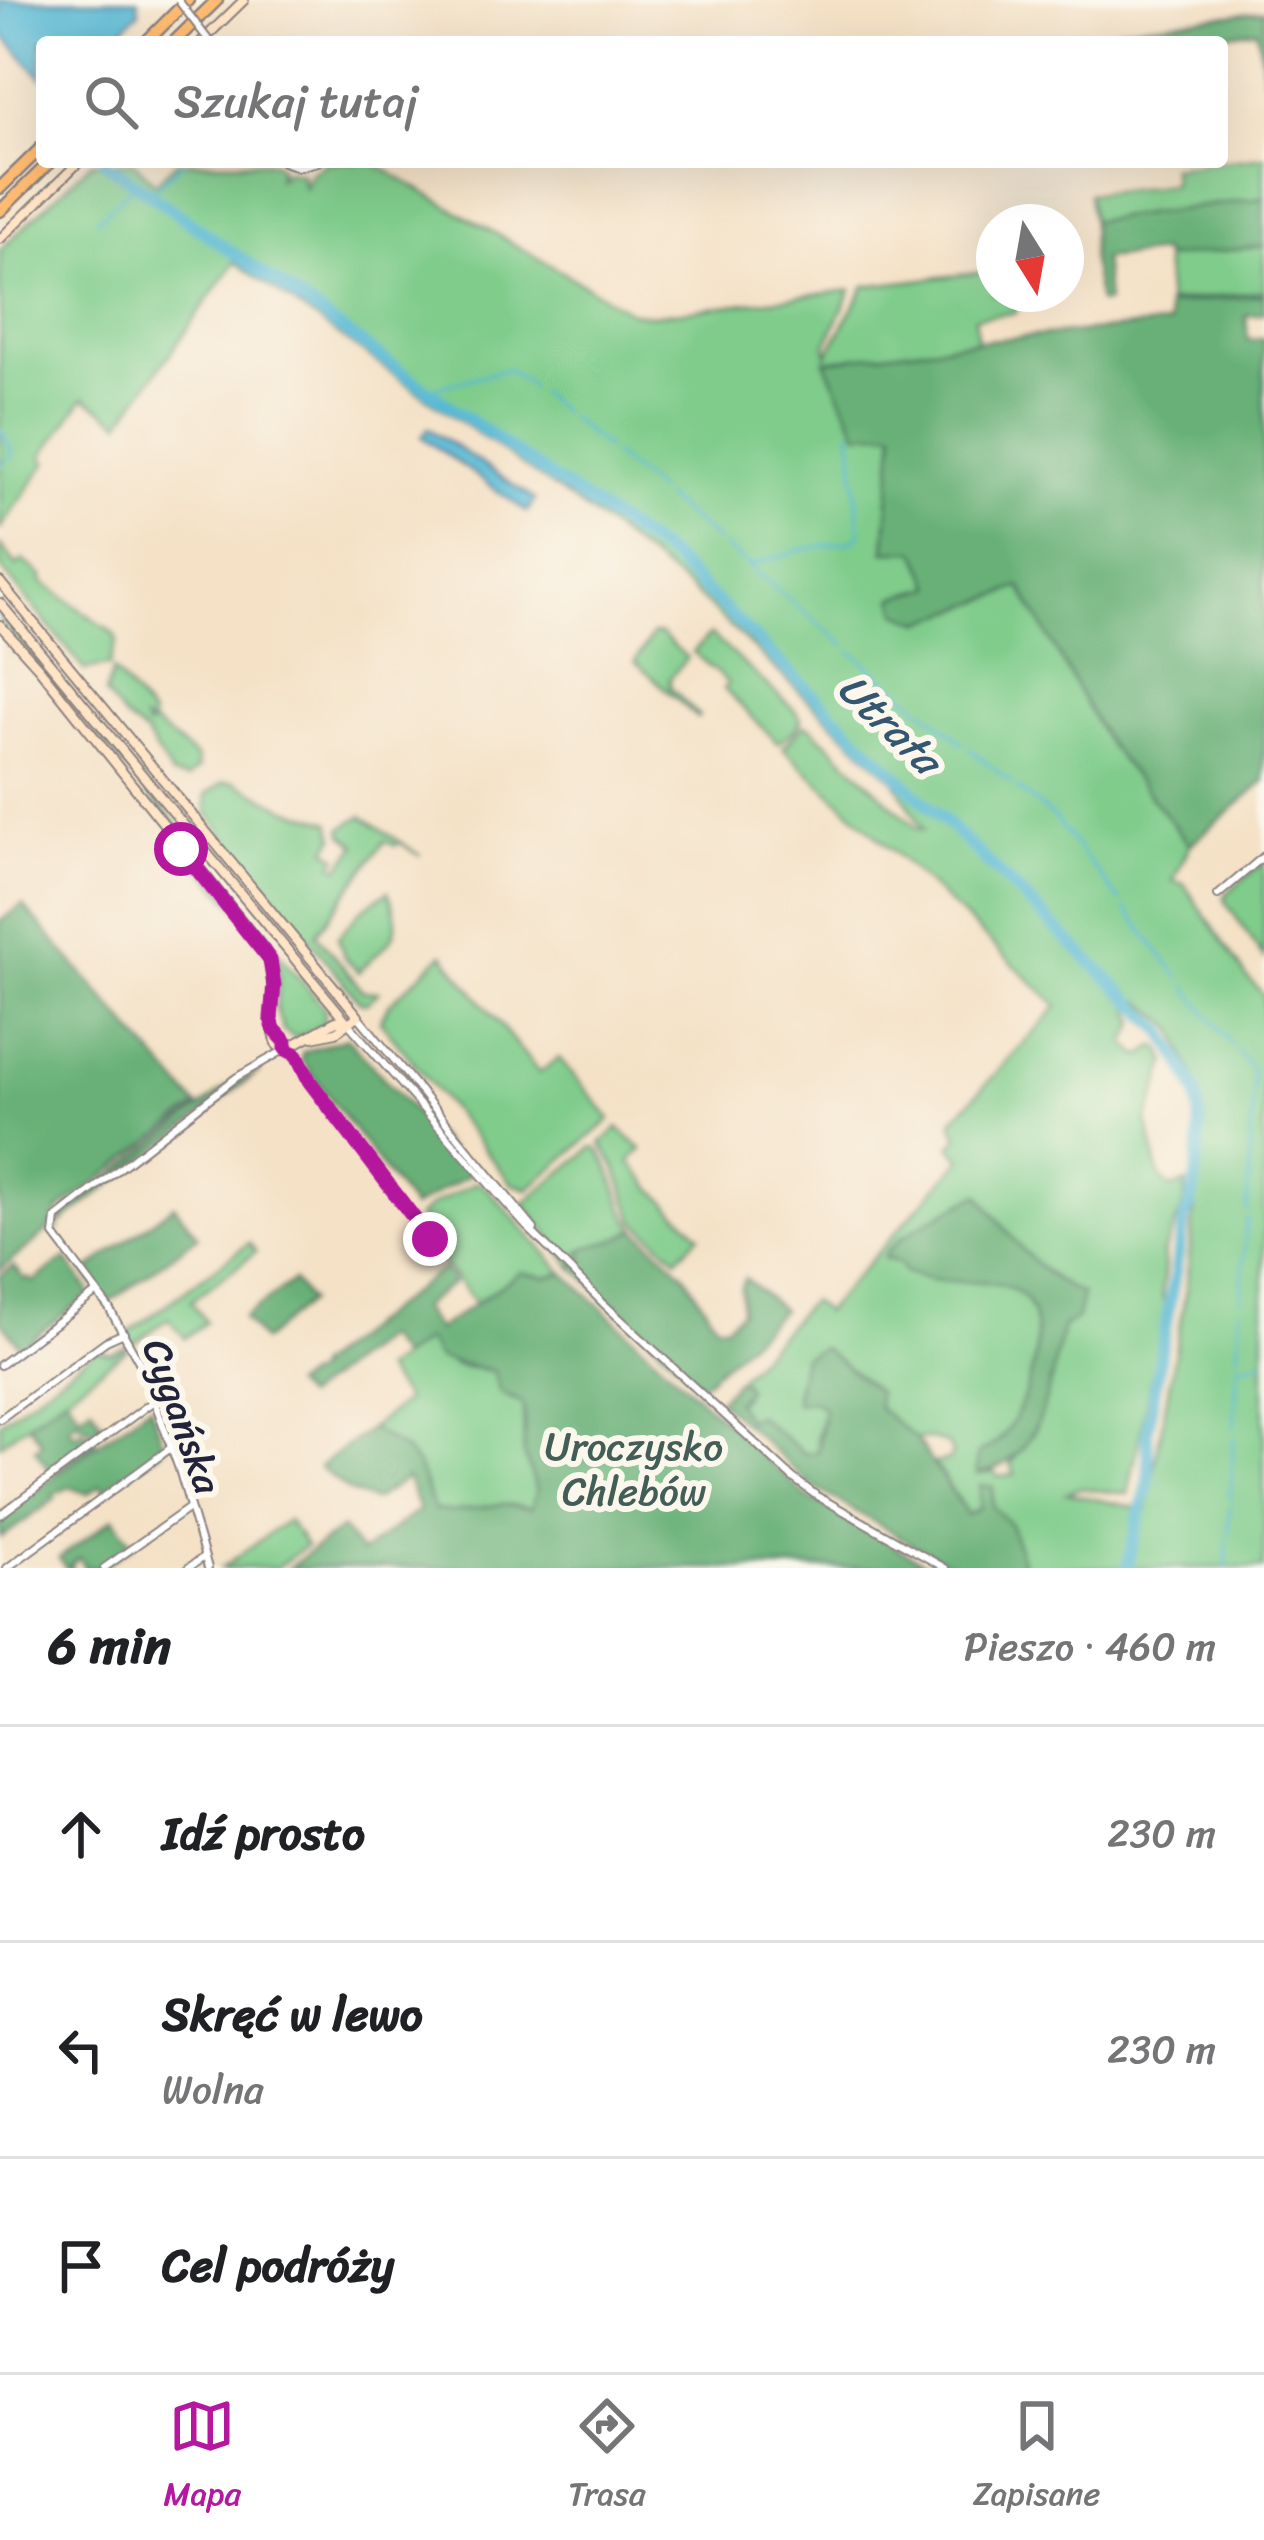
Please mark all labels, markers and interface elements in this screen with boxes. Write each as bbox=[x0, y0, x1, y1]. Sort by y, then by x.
search box bbox=[36, 36, 1228, 168]
text: Szukaj tutaj bbox=[174, 62, 418, 142]
icon: search bbox=[78, 69, 144, 135]
north arrow bbox=[976, 204, 1084, 312]
water label: Utrata bbox=[820, 655, 963, 796]
route start bbox=[154, 822, 208, 876]
route end bbox=[403, 1212, 457, 1266]
street label: Cygańska bbox=[123, 1329, 243, 1504]
park label: Uroczysko Chlebów bbox=[545, 1412, 723, 1526]
text: 6 min bbox=[48, 1601, 171, 1691]
text: Pieszo · 460 m bbox=[964, 1612, 1216, 1681]
text: Idź prosto bbox=[162, 1794, 365, 1874]
text: 230 m bbox=[1107, 1799, 1216, 1868]
icon: ahead bbox=[48, 1801, 114, 1867]
text: Skręć w lewo bbox=[162, 1975, 423, 2055]
text: 230 m bbox=[1107, 2015, 1216, 2084]
icon: left bbox=[48, 2017, 114, 2083]
text: Wolna bbox=[162, 2055, 264, 2124]
text: Cel podróży bbox=[162, 2226, 394, 2306]
icon: arrive bbox=[48, 2233, 114, 2299]
tab: Mapa bbox=[164, 2393, 241, 2523]
tab: Trasa bbox=[568, 2393, 646, 2523]
tab: Zapisane bbox=[973, 2393, 1100, 2523]

